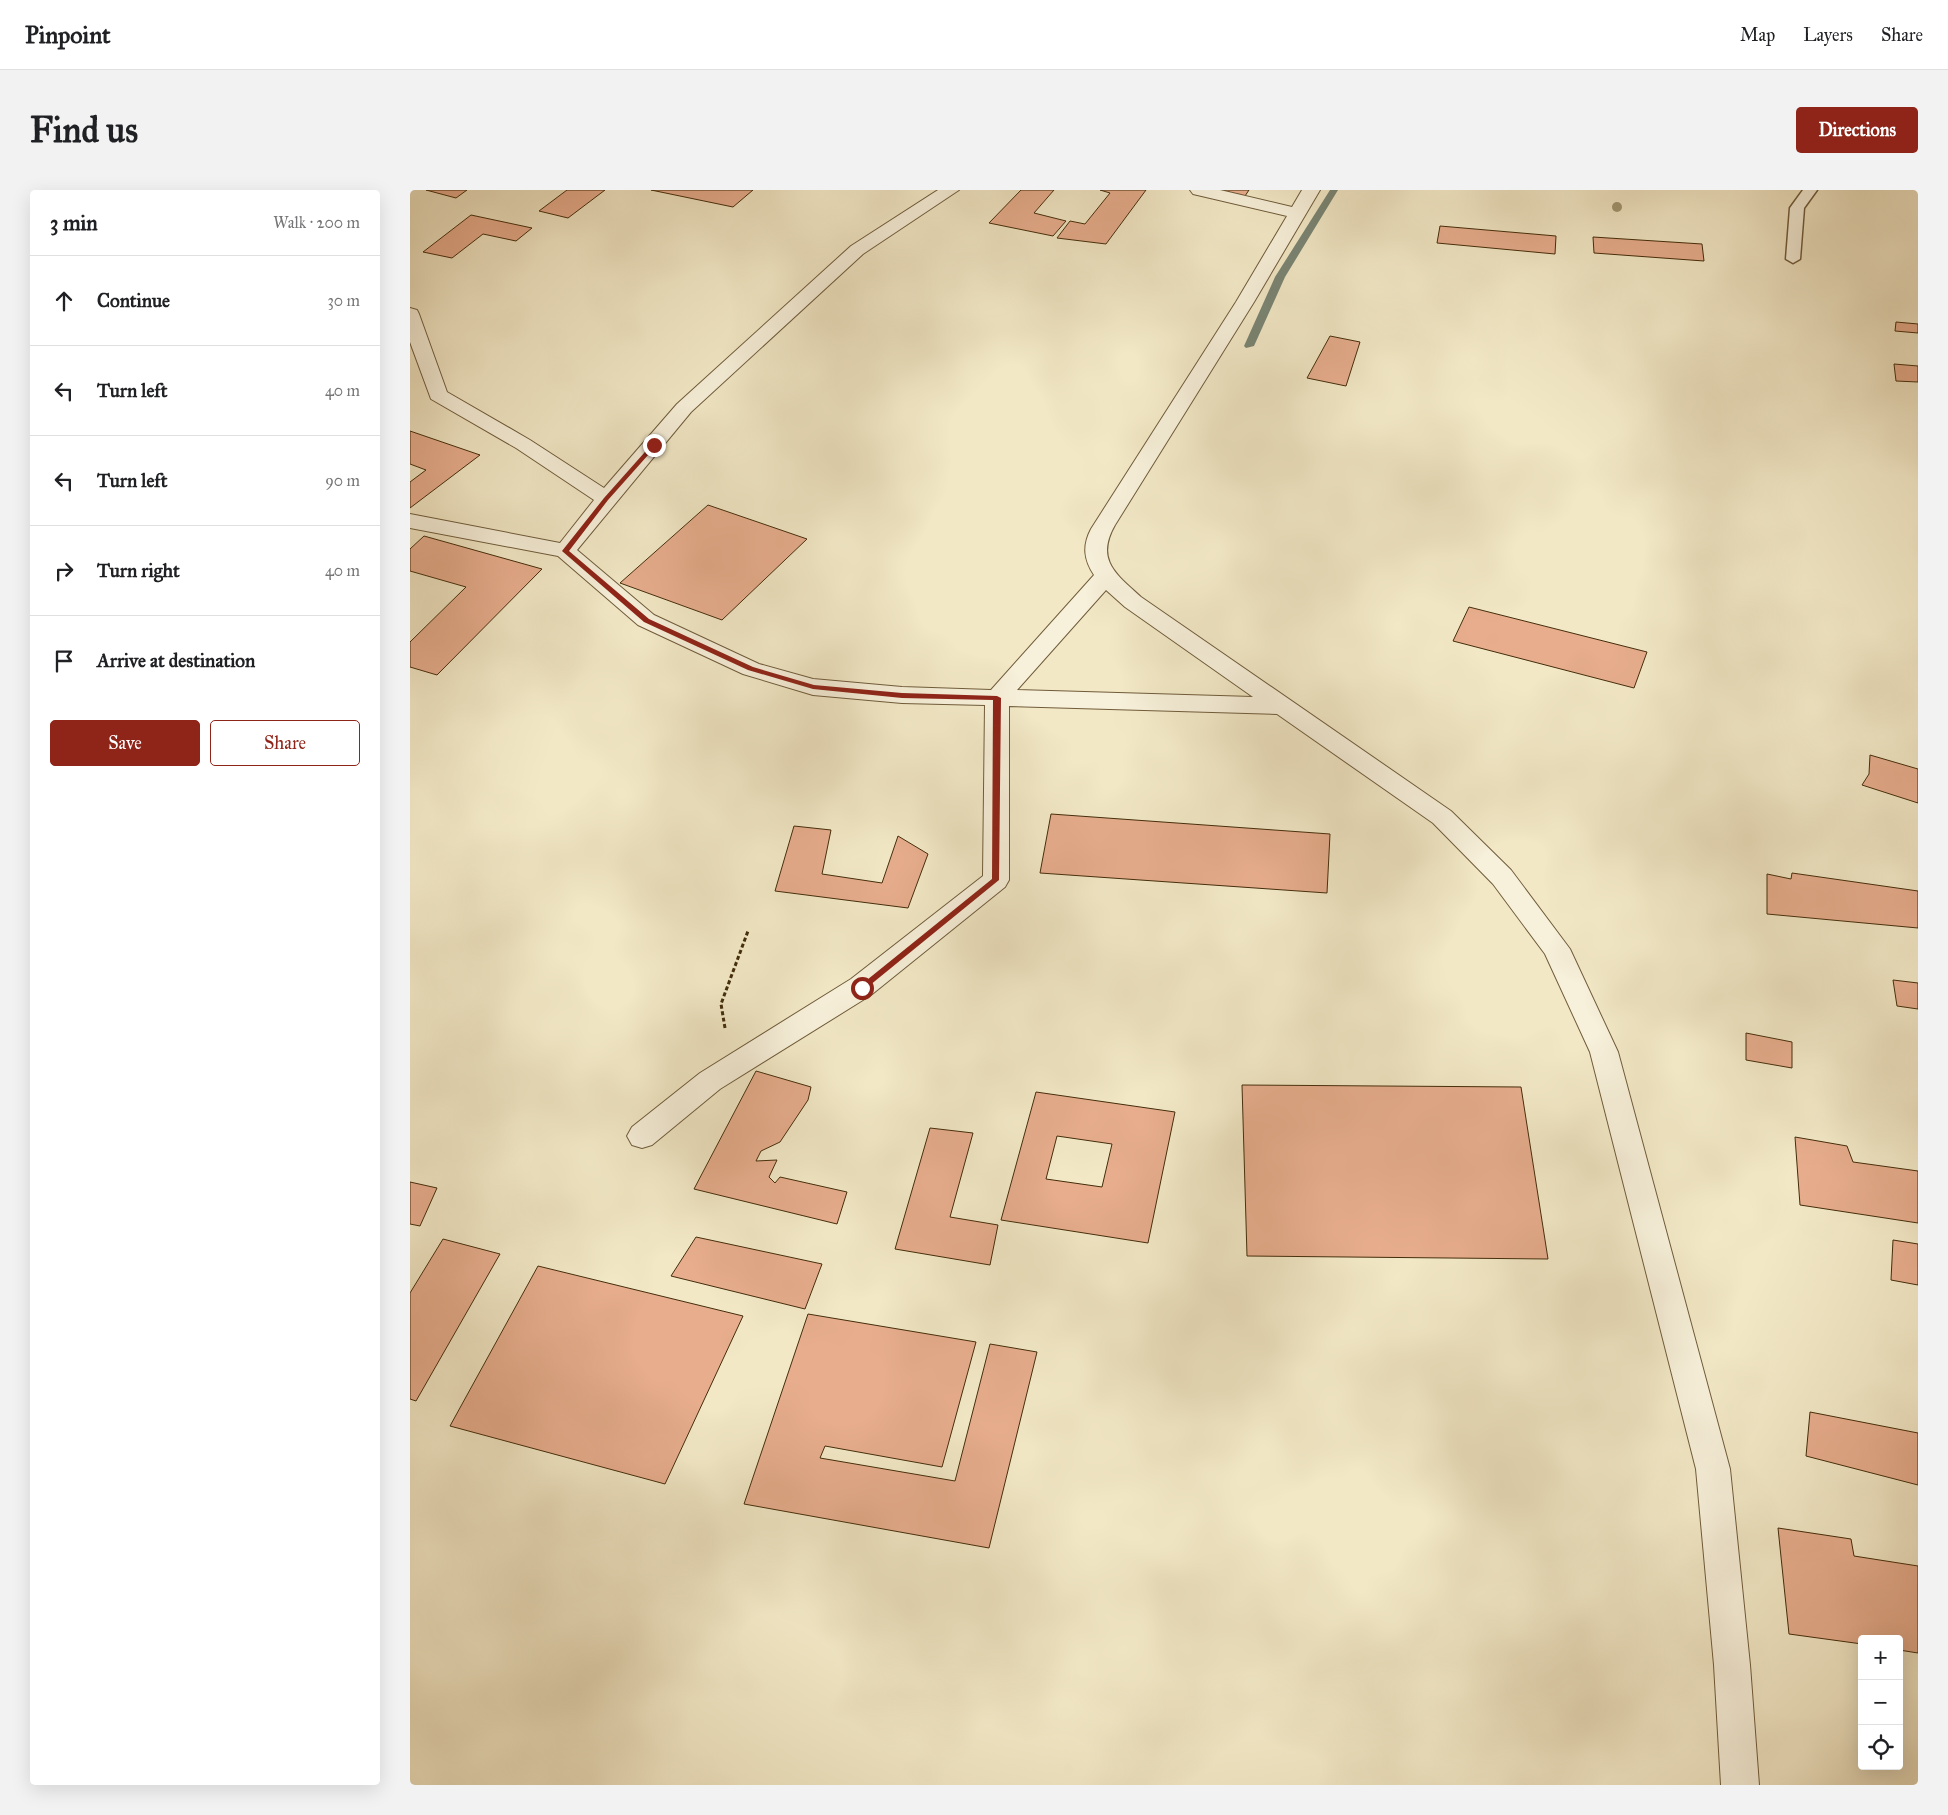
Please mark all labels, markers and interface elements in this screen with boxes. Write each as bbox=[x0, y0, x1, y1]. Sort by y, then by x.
text: Pinpoint bbox=[25, 20, 111, 50]
text: Map bbox=[1740, 24, 1775, 46]
text: Layers bbox=[1803, 24, 1853, 46]
text: Share bbox=[1881, 24, 1923, 46]
button: Directions bbox=[1796, 107, 1918, 153]
text: Find us bbox=[30, 109, 138, 152]
text: 3 min bbox=[50, 210, 98, 236]
text: Walk · 200 m bbox=[273, 213, 360, 232]
icon: ahead bbox=[50, 287, 78, 315]
text: Continue bbox=[97, 289, 170, 312]
text: 30 m bbox=[327, 291, 360, 310]
icon: left bbox=[50, 377, 78, 405]
text: Turn left bbox=[97, 379, 167, 402]
text: 40 m bbox=[325, 381, 360, 400]
route end bbox=[643, 434, 666, 457]
icon: left bbox=[50, 467, 78, 495]
text: Turn left bbox=[97, 469, 167, 492]
text: 90 m bbox=[325, 471, 360, 490]
icon: right bbox=[50, 557, 78, 585]
text: Turn right bbox=[97, 559, 180, 582]
text: 40 m bbox=[325, 561, 360, 580]
icon: arrive bbox=[50, 647, 78, 675]
text: Arrive at destination bbox=[97, 649, 255, 672]
button: Save bbox=[50, 720, 200, 766]
button: Share bbox=[210, 720, 360, 766]
route start bbox=[851, 977, 874, 1000]
map controls bbox=[1858, 1635, 1903, 1770]
button: + bbox=[1858, 1635, 1903, 1680]
button: − bbox=[1858, 1680, 1903, 1725]
button: locate bbox=[1858, 1725, 1903, 1770]

